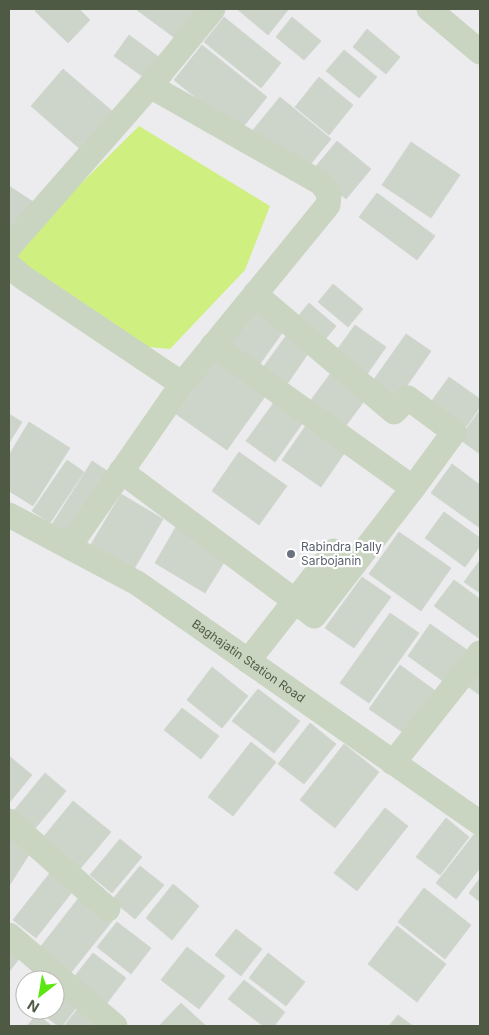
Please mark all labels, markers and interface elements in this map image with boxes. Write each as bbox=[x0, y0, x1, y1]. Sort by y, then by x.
place label: Rabindra Pally Sarbojanin bbox=[301, 539, 382, 568]
marker: Rabindra Pally Sarbojanin bbox=[285, 548, 297, 560]
street label: Baghajatin Station Road bbox=[189, 616, 308, 705]
north arrow bbox=[15, 970, 65, 1020]
text: N bbox=[24, 997, 42, 1017]

